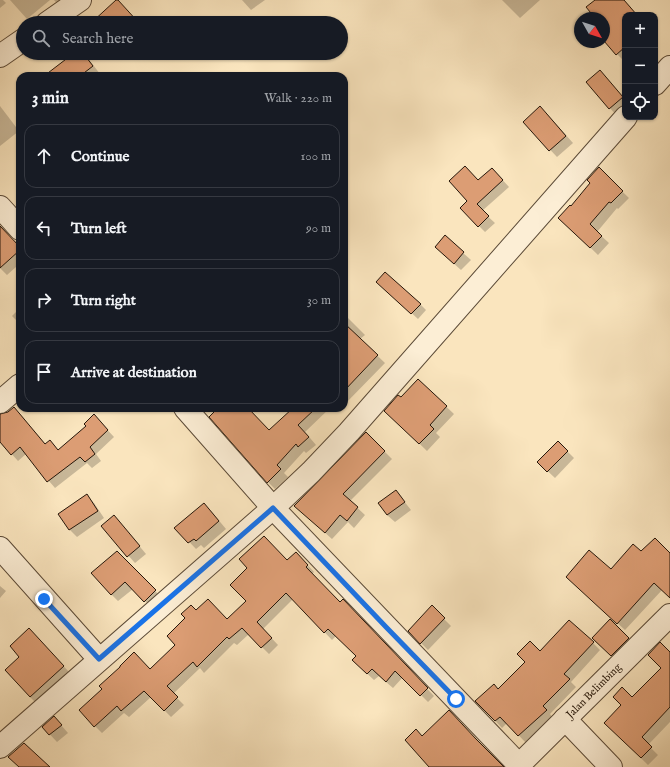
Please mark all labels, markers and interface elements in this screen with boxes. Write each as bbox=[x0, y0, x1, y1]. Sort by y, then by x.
north arrow bbox=[574, 12, 610, 48]
map controls bbox=[622, 12, 658, 120]
button: + bbox=[622, 12, 658, 48]
search box bbox=[16, 16, 348, 60]
icon: search bbox=[30, 27, 52, 49]
text: Search here bbox=[62, 29, 133, 48]
button: − bbox=[622, 48, 658, 84]
button: locate bbox=[622, 84, 658, 120]
text: 3 min bbox=[32, 88, 69, 109]
text: Walk · 220 m bbox=[264, 90, 332, 107]
icon: ahead bbox=[33, 145, 55, 167]
text: Continue bbox=[71, 147, 129, 166]
text: 100 m bbox=[301, 148, 331, 165]
icon: left bbox=[33, 217, 55, 239]
text: Turn left bbox=[71, 219, 127, 238]
text: 90 m bbox=[306, 220, 331, 237]
icon: right bbox=[33, 289, 55, 311]
text: Turn right bbox=[71, 291, 136, 310]
text: 30 m bbox=[307, 292, 331, 309]
icon: arrive bbox=[33, 361, 55, 383]
text: Arrive at destination bbox=[71, 363, 197, 382]
route end bbox=[35, 590, 53, 608]
street label: Jalan Belimbing bbox=[562, 660, 625, 723]
route start bbox=[447, 690, 465, 708]

